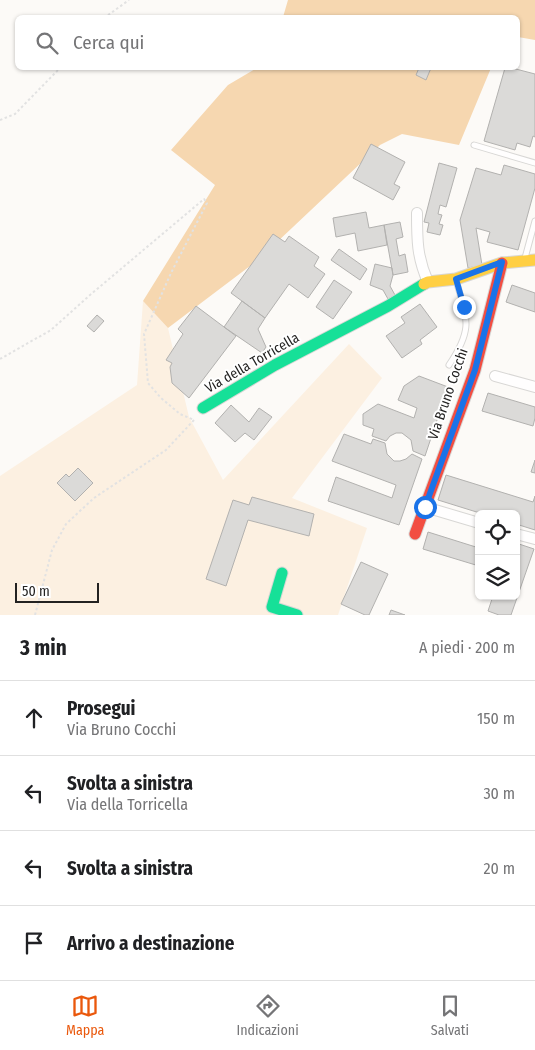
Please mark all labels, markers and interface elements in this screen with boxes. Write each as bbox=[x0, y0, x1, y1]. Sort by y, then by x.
search box bbox=[15, 15, 520, 70]
icon: search bbox=[33, 29, 61, 57]
text: Cerca qui bbox=[73, 31, 144, 54]
route end bbox=[453, 296, 476, 319]
street label: Via della Torricella bbox=[202, 329, 302, 397]
street label: Via Bruno Cocchi bbox=[424, 346, 472, 442]
route start bbox=[414, 496, 437, 519]
map controls bbox=[475, 510, 520, 600]
button: locate bbox=[475, 510, 520, 555]
button: layers bbox=[475, 555, 520, 600]
scale bar bbox=[15, 580, 99, 603]
text: 50 m bbox=[22, 583, 50, 600]
text: 3 min bbox=[20, 635, 67, 661]
text: A piedi · 200 m bbox=[419, 638, 515, 657]
text: Prosegui bbox=[67, 697, 136, 720]
icon: ahead bbox=[20, 704, 48, 732]
text: 150 m bbox=[477, 709, 515, 728]
text: Via Bruno Cocchi bbox=[67, 720, 176, 739]
text: Svolta a sinistra bbox=[67, 772, 193, 795]
icon: left bbox=[20, 779, 48, 807]
text: 30 m bbox=[483, 784, 515, 803]
text: Via della Torricella bbox=[67, 795, 188, 814]
icon: left bbox=[20, 854, 48, 882]
text: Svolta a sinistra bbox=[67, 857, 193, 880]
text: 20 m bbox=[484, 859, 515, 878]
icon: arrive bbox=[20, 929, 48, 957]
text: Arrivo a destinazione bbox=[67, 932, 234, 955]
tab: Mappa bbox=[66, 992, 104, 1039]
tab: Indicazioni bbox=[237, 992, 299, 1039]
tab: Salvati bbox=[431, 992, 469, 1039]

